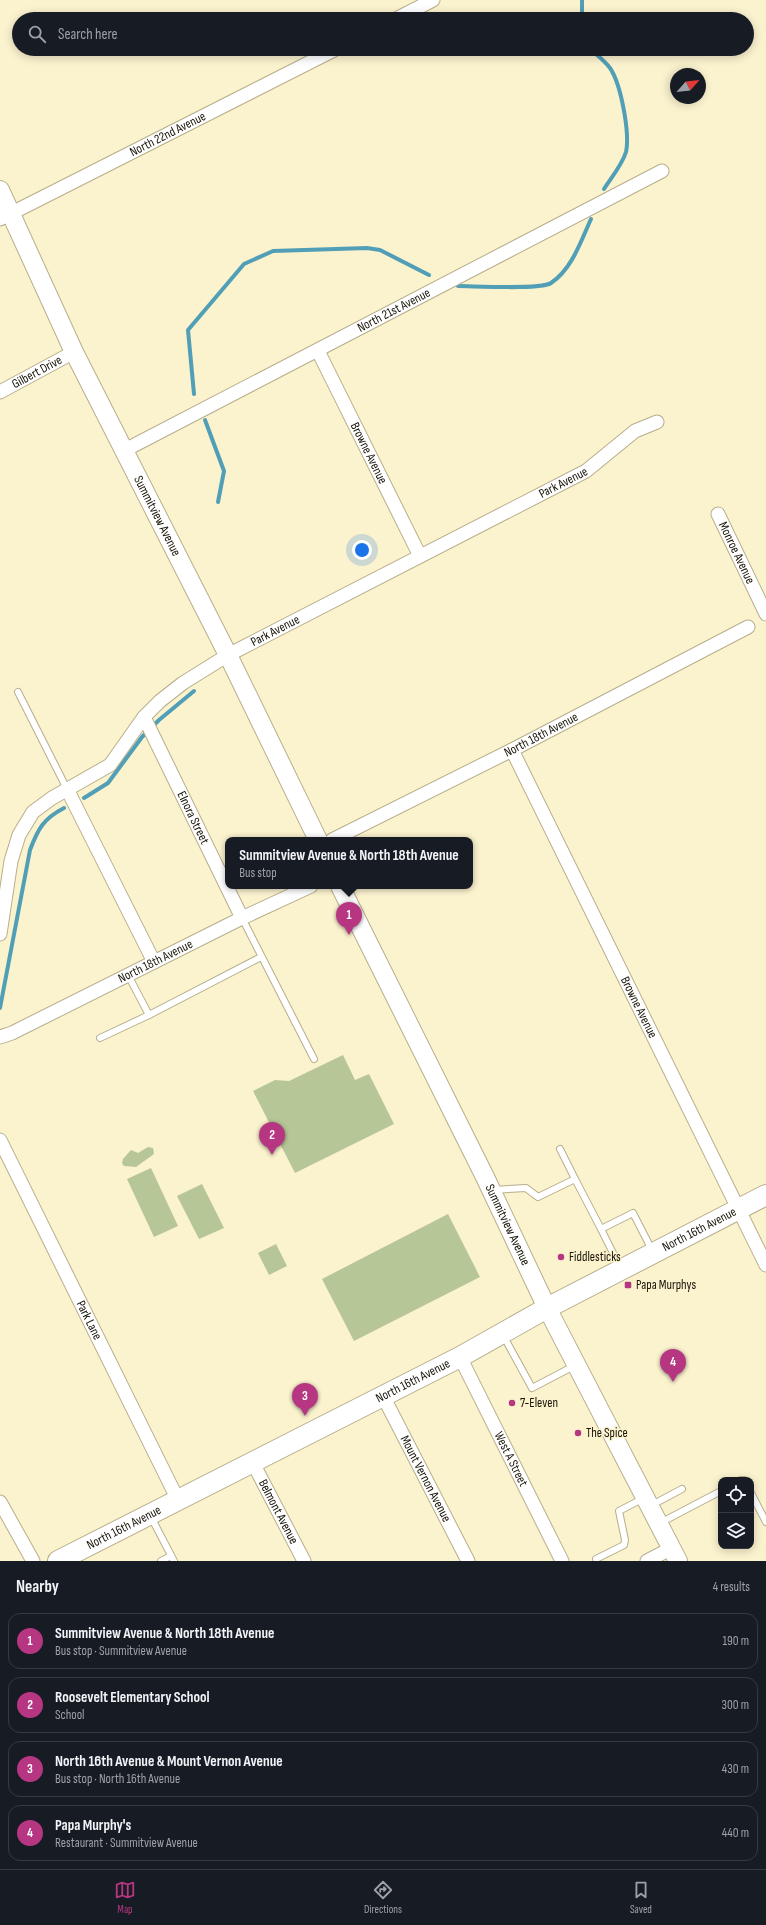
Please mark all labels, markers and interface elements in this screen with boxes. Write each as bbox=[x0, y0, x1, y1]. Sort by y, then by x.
search box bbox=[12, 12, 754, 56]
icon: search bbox=[26, 23, 48, 45]
text: Search here bbox=[58, 25, 118, 44]
north arrow bbox=[670, 68, 706, 104]
street label: North 22nd Avenue bbox=[127, 108, 208, 160]
street label: North 21st Avenue bbox=[355, 285, 433, 336]
street label: Gilbert Drive bbox=[9, 352, 65, 392]
street label: Browne Avenue bbox=[347, 420, 391, 486]
street label: Park Avenue bbox=[536, 463, 591, 502]
street label: Summitview Avenue bbox=[130, 473, 184, 559]
street label: Monroe Avenue bbox=[715, 519, 758, 586]
your location bbox=[352, 540, 372, 560]
street label: Park Avenue bbox=[248, 612, 302, 650]
street label: North 18th Avenue bbox=[501, 709, 581, 761]
street label: Elnora Street bbox=[173, 789, 213, 847]
popup bbox=[225, 837, 473, 889]
text: Summitview Avenue & North 18th Avenue bbox=[239, 846, 459, 865]
text: Bus stop bbox=[239, 865, 277, 881]
pin: 1 bbox=[336, 902, 362, 935]
street label: North 18th Avenue bbox=[115, 936, 195, 987]
street label: Browne Avenue bbox=[617, 974, 661, 1041]
pin: 2 bbox=[259, 1122, 285, 1155]
street label: Summitview Avenue bbox=[482, 1182, 534, 1268]
street label: North 16th Avenue bbox=[659, 1204, 739, 1255]
place label: Fiddlesticks bbox=[569, 1249, 621, 1265]
marker: Fiddlesticks bbox=[556, 1252, 566, 1262]
place label: Papa Murphys bbox=[636, 1277, 697, 1293]
marker: Papa Murphys bbox=[623, 1280, 633, 1290]
street label: Park Lane bbox=[73, 1298, 106, 1342]
pin: 4 bbox=[660, 1349, 686, 1382]
street label: North 16th Avenue bbox=[373, 1355, 453, 1406]
pin: 3 bbox=[292, 1383, 318, 1416]
place label: 7-Eleven bbox=[520, 1395, 558, 1411]
marker: 7-Eleven bbox=[507, 1398, 517, 1408]
place label: The Spice bbox=[586, 1425, 628, 1441]
marker: The Spice bbox=[573, 1428, 583, 1438]
street label: West A Street bbox=[491, 1429, 531, 1489]
street label: Mount Vernon Avenue bbox=[397, 1433, 454, 1525]
street label: Belmont Avenue bbox=[255, 1477, 302, 1547]
map controls bbox=[718, 1477, 754, 1549]
button: locate bbox=[718, 1477, 754, 1513]
street label: North 16th Avenue bbox=[84, 1502, 164, 1553]
button: layers bbox=[718, 1513, 754, 1549]
text: Nearby bbox=[16, 1577, 59, 1597]
text: 4 results bbox=[713, 1579, 750, 1595]
text: Summitview Avenue & North 18th Avenue bbox=[55, 1624, 274, 1643]
text: 1 bbox=[27, 1633, 33, 1649]
text: 190 m bbox=[722, 1633, 749, 1649]
text: Bus stop · Summitview Avenue bbox=[55, 1643, 187, 1659]
text: Roosevelt Elementary School bbox=[55, 1688, 210, 1707]
text: 2 bbox=[27, 1697, 33, 1713]
text: 300 m bbox=[722, 1697, 749, 1713]
text: School bbox=[55, 1707, 85, 1723]
text: North 16th Avenue & Mount Vernon Avenue bbox=[55, 1752, 283, 1771]
text: 3 bbox=[27, 1761, 33, 1777]
text: 430 m bbox=[722, 1761, 749, 1777]
text: Bus stop · North 16th Avenue bbox=[55, 1771, 180, 1787]
text: Papa Murphy's bbox=[55, 1816, 131, 1835]
text: 4 bbox=[27, 1825, 33, 1841]
text: 440 m bbox=[722, 1825, 749, 1841]
text: Restaurant · Summitview Avenue bbox=[55, 1835, 198, 1851]
tab: Map bbox=[114, 1879, 136, 1916]
tab: Directions bbox=[364, 1879, 402, 1916]
tab: Saved bbox=[630, 1879, 652, 1916]

